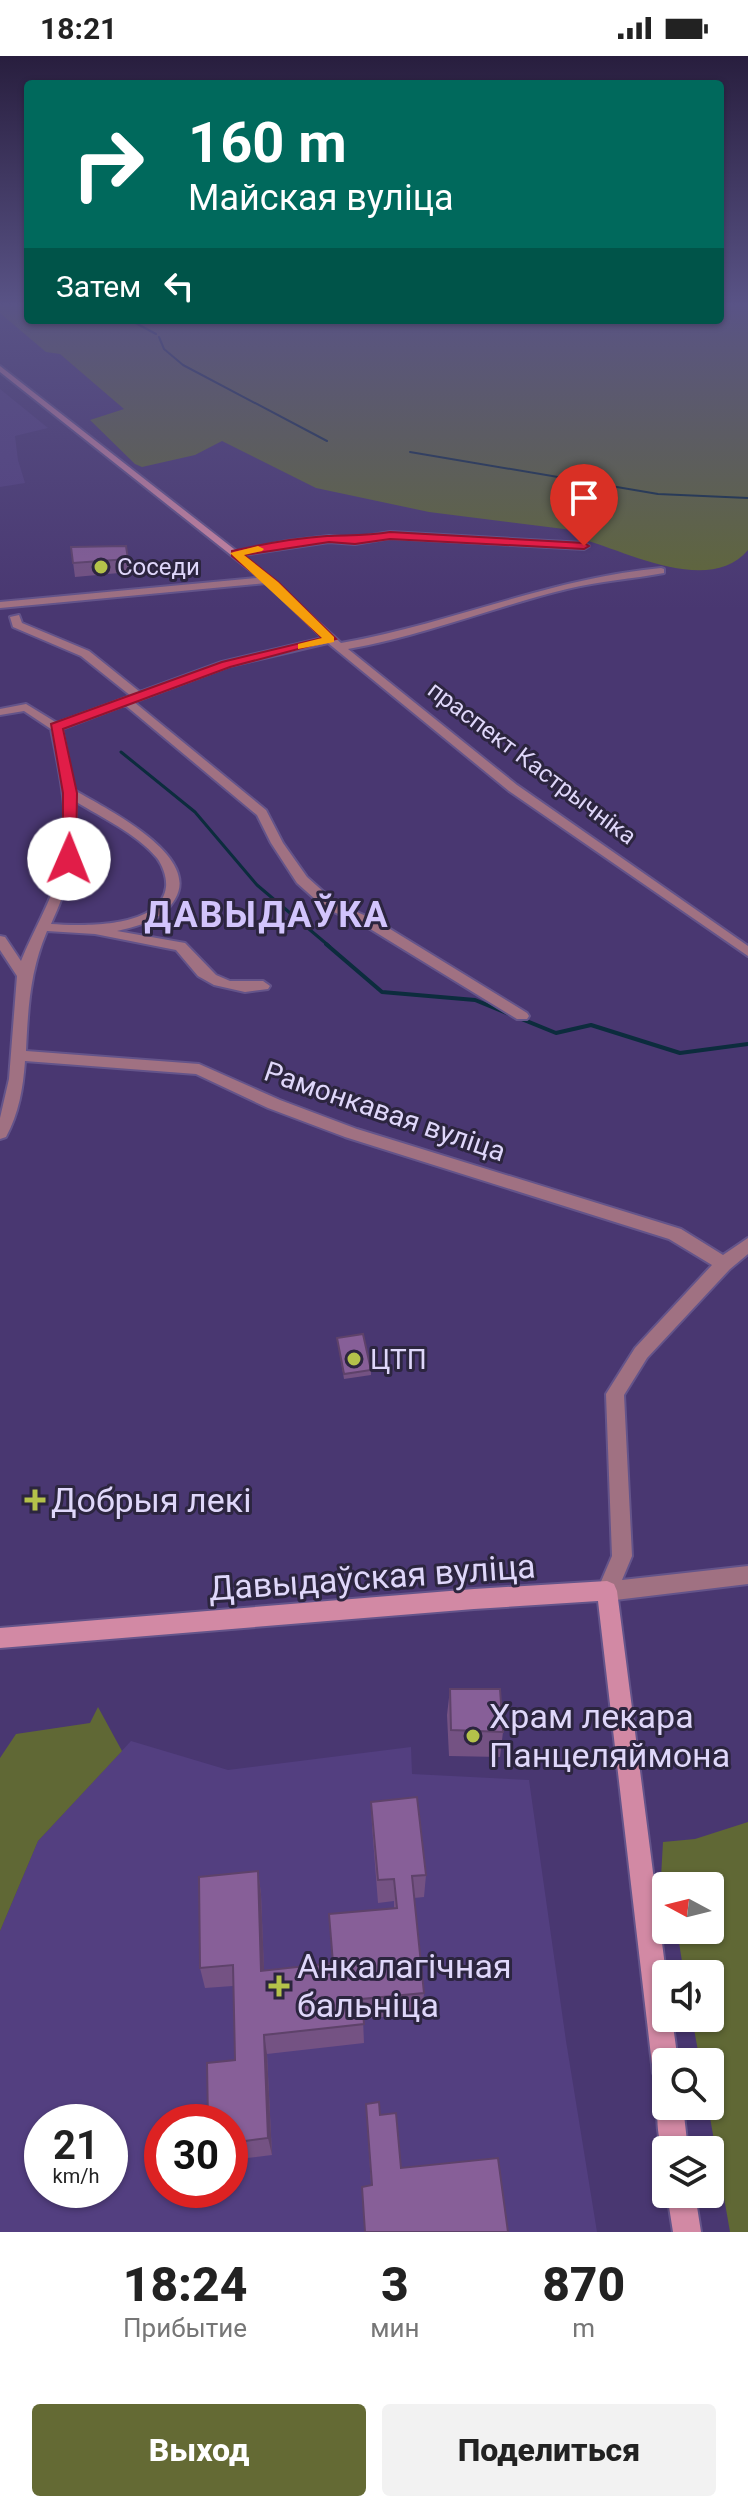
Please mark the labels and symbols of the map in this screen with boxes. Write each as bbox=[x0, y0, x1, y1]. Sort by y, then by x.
pin bbox=[550, 464, 618, 546]
place label: Соседи bbox=[117, 553, 200, 581]
marker: Соседи bbox=[92, 558, 110, 576]
street label: праспект Кастрычніка bbox=[422, 676, 642, 850]
position arrow bbox=[27, 817, 111, 901]
district label: ДАВЫДАЎКА bbox=[144, 893, 390, 936]
street label: Рамонкавая вуліца bbox=[260, 1055, 510, 1168]
place label: ЦТП bbox=[370, 1343, 427, 1376]
marker: ЦТП bbox=[345, 1350, 363, 1368]
place label: Добрыя лекі bbox=[51, 1480, 251, 1520]
marker: Добрыя лекі bbox=[26, 1491, 44, 1509]
street label: Давыдаўская вуліца bbox=[207, 1546, 537, 1608]
place label: Храм лекара Панцеляймона bbox=[489, 1696, 730, 1775]
marker: Храм лекара Панцеляймона bbox=[464, 1727, 482, 1745]
north arrow bbox=[652, 1872, 724, 1944]
place label: Анкалагічная бальніца bbox=[297, 1946, 512, 2025]
marker: Анкалагічная бальніца bbox=[268, 1975, 290, 1997]
speed limit sign: 30 bbox=[144, 2104, 248, 2208]

